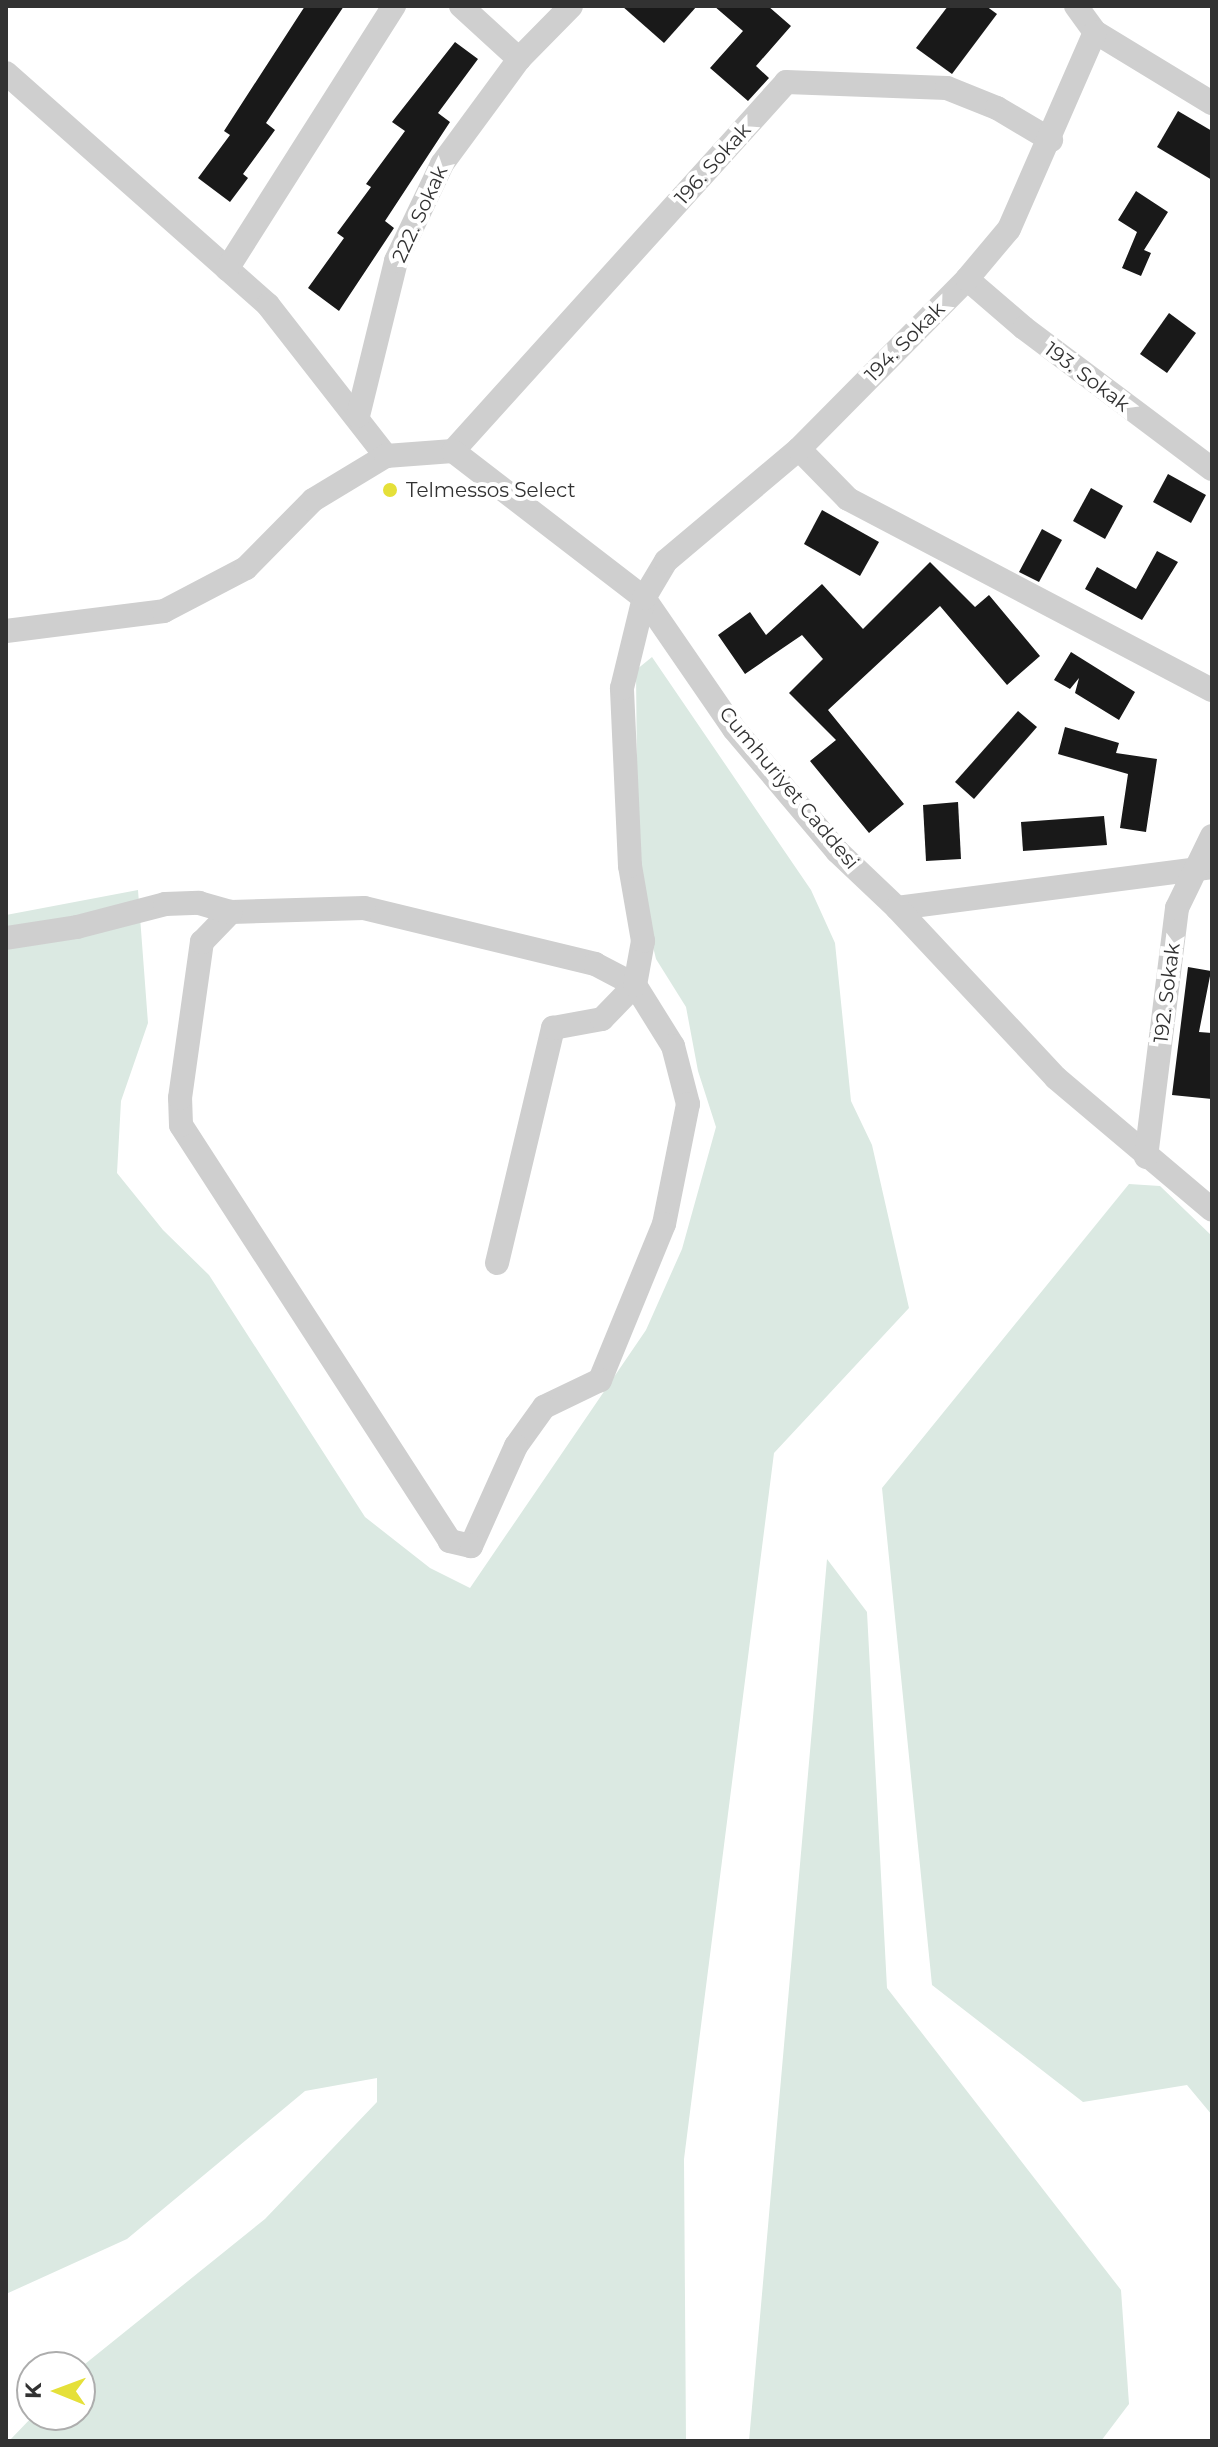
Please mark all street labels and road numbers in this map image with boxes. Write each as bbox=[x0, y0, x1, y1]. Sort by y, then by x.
street label: 196. Sokak bbox=[670, 118, 756, 210]
street label: 222. Sokak bbox=[387, 162, 453, 266]
street label: 194. Sokak bbox=[860, 297, 950, 387]
street label: 193. Sokak bbox=[1040, 337, 1134, 417]
street label: Cumhuriyet Caddesi bbox=[714, 702, 864, 874]
street label: 192. Sokak bbox=[1149, 942, 1185, 1044]

